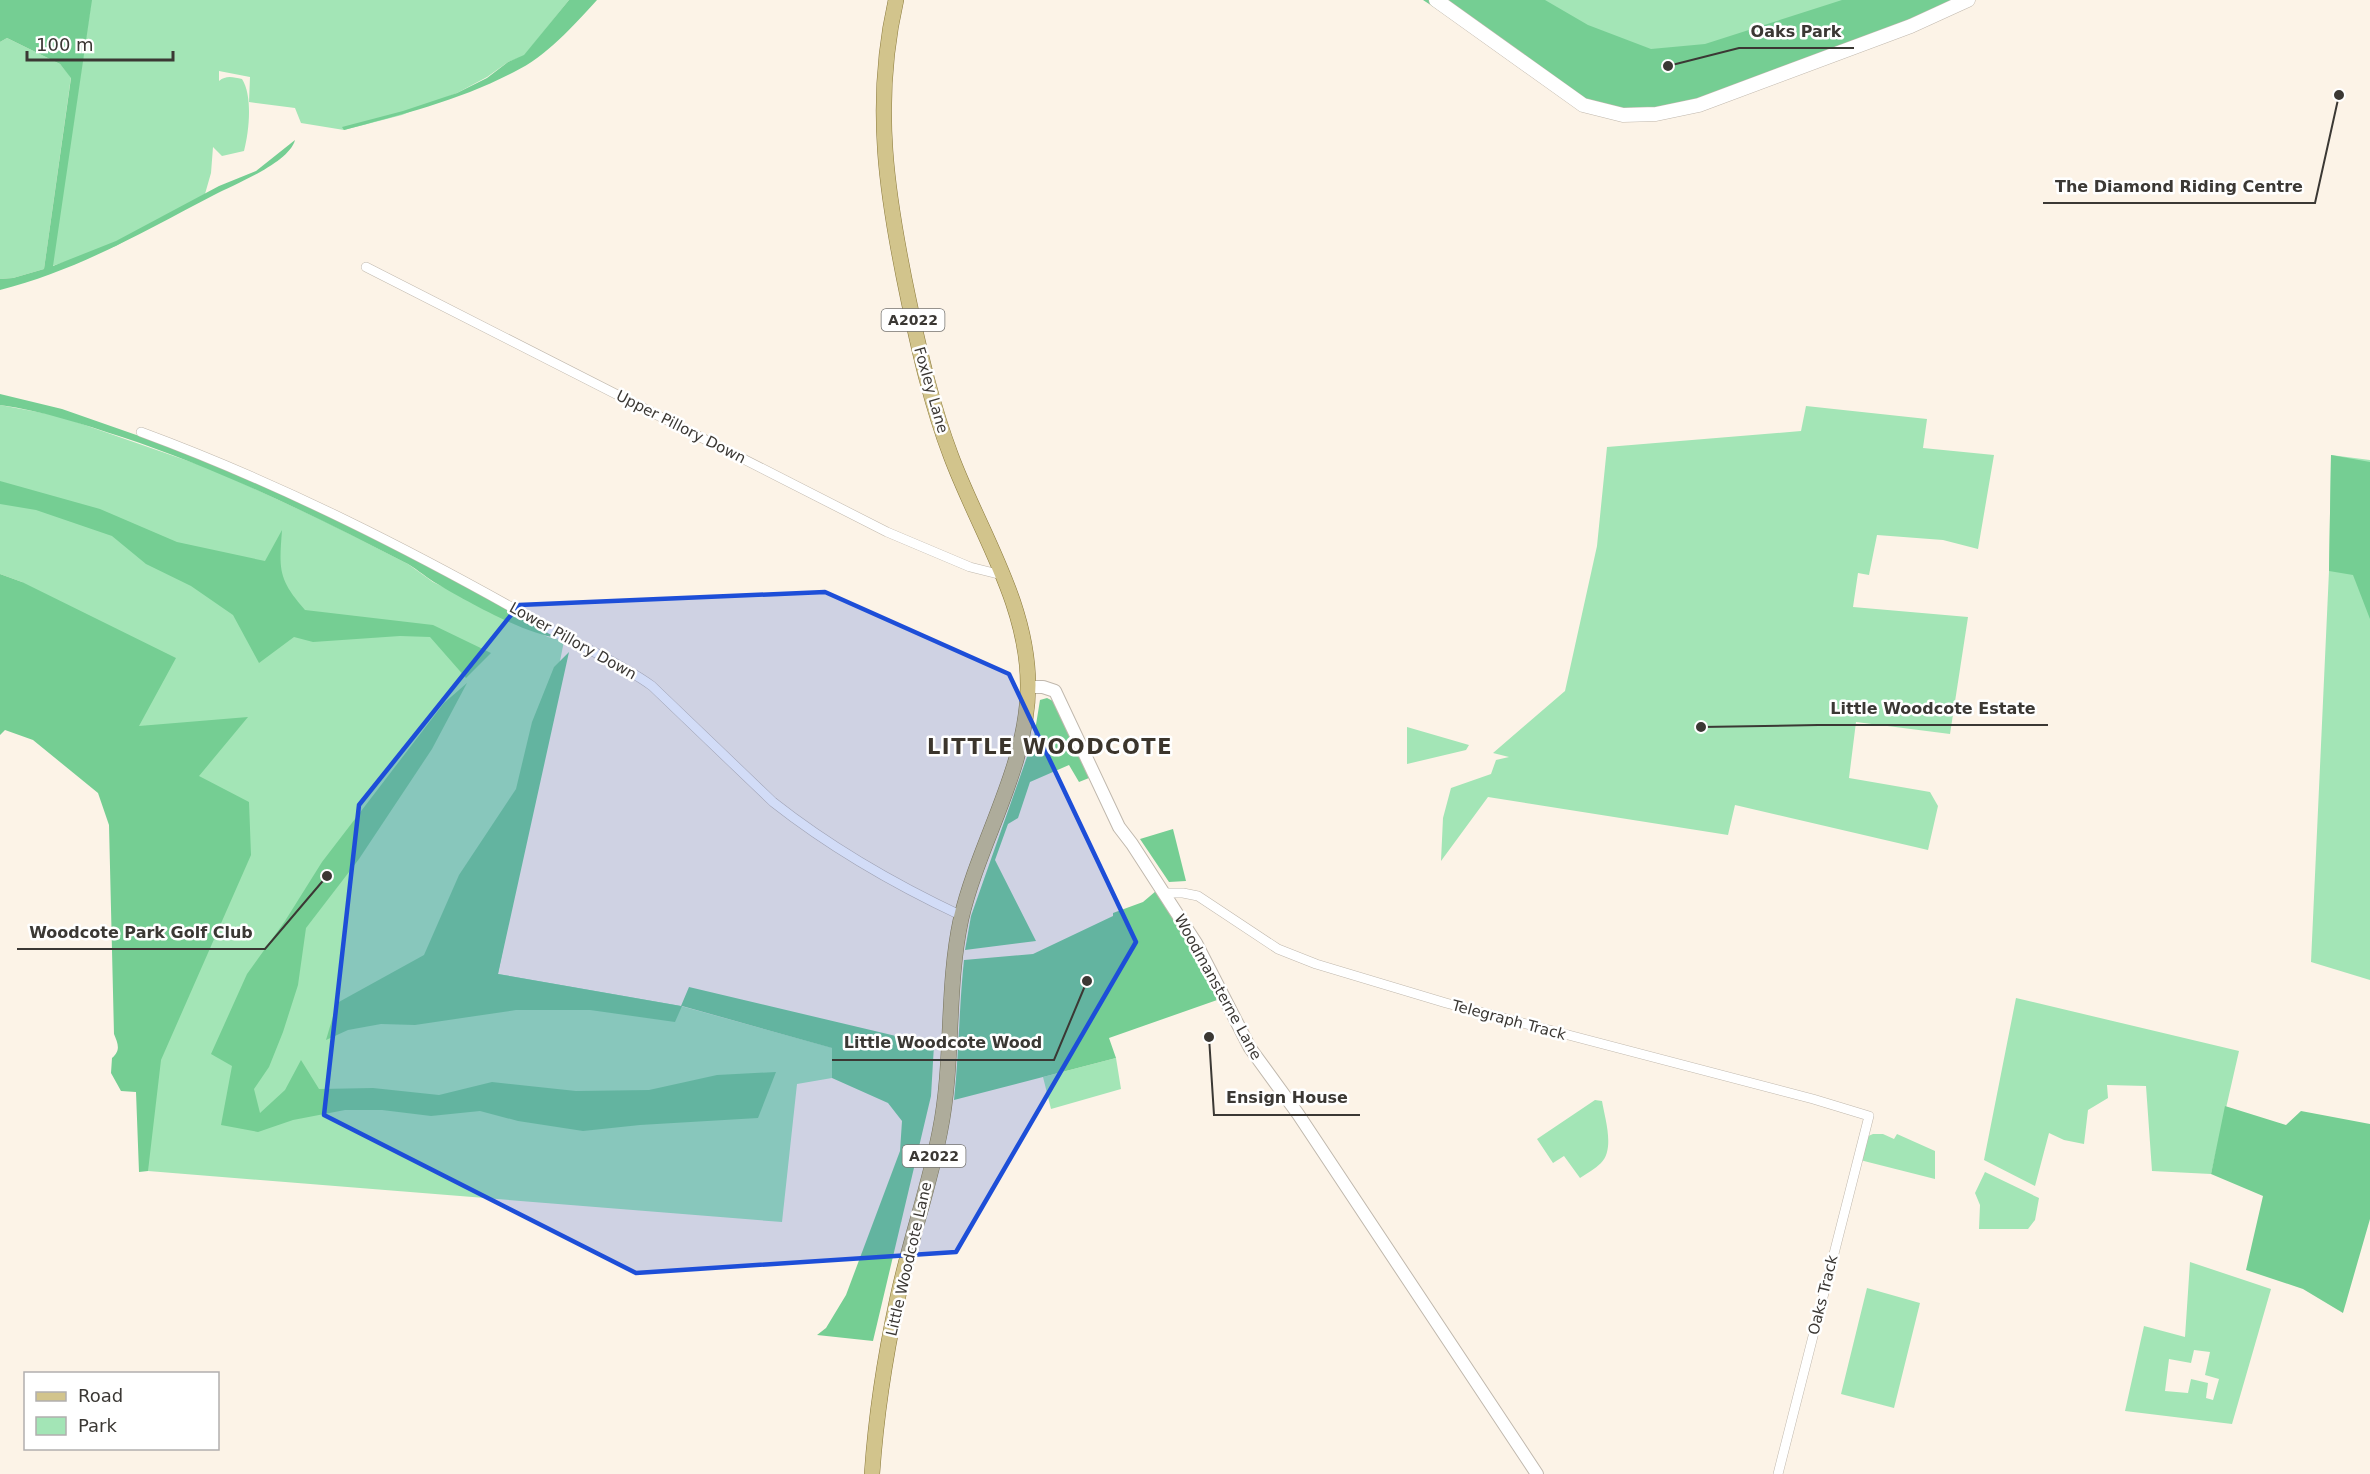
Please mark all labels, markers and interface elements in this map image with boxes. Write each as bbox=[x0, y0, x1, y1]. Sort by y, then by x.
callout: Oaks Park bbox=[1739, 14, 1854, 48]
text: Oaks Park bbox=[1751, 22, 1842, 41]
scale bar bbox=[27, 24, 172, 62]
text: 100 m bbox=[36, 34, 94, 55]
callout: The Diamond Riding Centre bbox=[2043, 169, 2315, 203]
text: The Diamond Riding Centre bbox=[2055, 177, 2303, 196]
road number: A2022 bbox=[882, 309, 944, 331]
street label: Foxley Lane bbox=[910, 345, 952, 435]
street label: Upper Pillory Down bbox=[613, 387, 749, 467]
street label: Lower Pillory Down bbox=[506, 599, 640, 683]
callout: Little Woodcote Estate bbox=[1818, 691, 2048, 725]
text: Little Woodcote Estate bbox=[1830, 699, 2036, 718]
district label: LITTLE WOODCOTE bbox=[927, 735, 1173, 759]
street label: Woodmansterne Lane bbox=[1170, 911, 1266, 1063]
callout: Woodcote Park Golf Club bbox=[17, 915, 265, 949]
text: Woodcote Park Golf Club bbox=[29, 923, 253, 942]
street label: Telegraph Track bbox=[1449, 996, 1568, 1044]
callout: Little Woodcote Wood bbox=[832, 1026, 1054, 1060]
text: Little Woodcote Wood bbox=[844, 1033, 1042, 1052]
callout: Ensign House bbox=[1214, 1081, 1360, 1115]
text: Ensign House bbox=[1226, 1088, 1348, 1107]
road number: A2022 bbox=[902, 1145, 966, 1167]
street label: Little Woodcote Lane bbox=[882, 1180, 936, 1338]
street label: Oaks Track bbox=[1804, 1253, 1842, 1337]
legend bbox=[24, 1372, 219, 1450]
text: Road bbox=[78, 1385, 123, 1406]
text: Park bbox=[78, 1415, 117, 1436]

